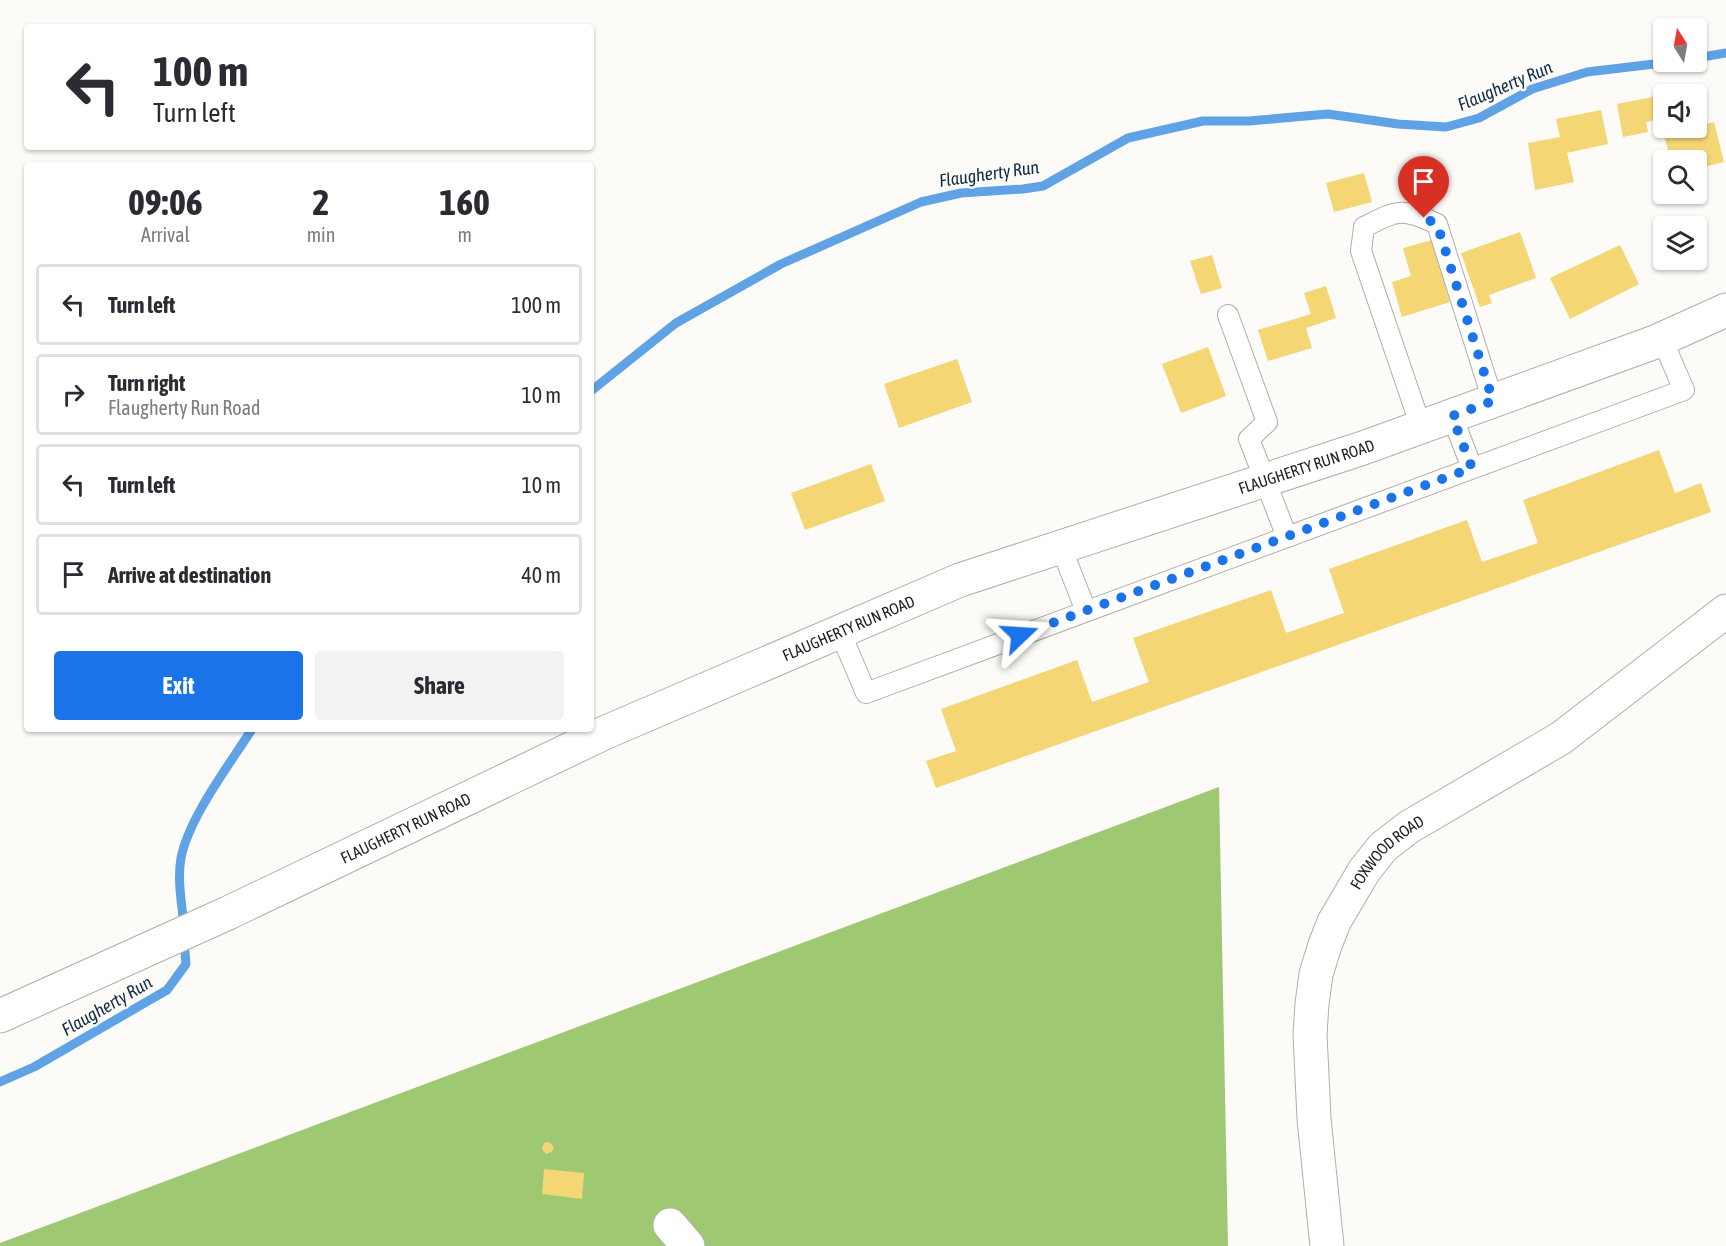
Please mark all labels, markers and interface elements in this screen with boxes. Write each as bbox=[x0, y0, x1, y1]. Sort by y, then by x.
north arrow bbox=[1653, 18, 1707, 72]
map controls bbox=[1653, 18, 1707, 270]
text: 100 m bbox=[153, 47, 248, 95]
icon: left bbox=[54, 48, 132, 126]
water label: Flaugherty Run bbox=[1454, 56, 1556, 115]
button: sound bbox=[1653, 84, 1707, 138]
text: Turn left bbox=[153, 97, 236, 128]
button: search bbox=[1653, 150, 1707, 204]
water label: Flaugherty Run bbox=[938, 156, 1041, 191]
pin bbox=[1398, 156, 1449, 218]
icon: arrive bbox=[1407, 165, 1440, 198]
text: 09:06 bbox=[128, 181, 203, 223]
text: 2 bbox=[313, 181, 329, 223]
text: 160 bbox=[439, 181, 490, 223]
button: layers bbox=[1653, 216, 1707, 270]
text: Arrival bbox=[141, 223, 190, 246]
text: min bbox=[307, 223, 335, 246]
text: m bbox=[457, 223, 472, 246]
icon: left bbox=[57, 288, 90, 321]
text: Turn left bbox=[108, 292, 175, 318]
text: 100 m bbox=[511, 292, 561, 318]
text: Turn right bbox=[108, 370, 185, 396]
icon: right bbox=[57, 378, 90, 411]
text: 10 m bbox=[521, 382, 561, 408]
text: Flaugherty Run Road bbox=[108, 396, 260, 419]
street label: FLAUGHERTY RUN ROAD bbox=[1236, 436, 1377, 497]
icon: left bbox=[57, 468, 90, 501]
text: Turn left bbox=[108, 472, 175, 498]
text: 10 m bbox=[521, 472, 561, 498]
icon: arrive bbox=[57, 558, 90, 591]
text: Arrive at destination bbox=[108, 562, 271, 588]
text: 40 m bbox=[521, 562, 561, 588]
street label: FLAUGHERTY RUN ROAD bbox=[780, 592, 917, 664]
position arrow bbox=[988, 603, 1052, 667]
button: Exit bbox=[54, 651, 303, 720]
button: Share bbox=[315, 651, 564, 720]
street label: FLAUGHERTY RUN ROAD bbox=[338, 789, 474, 867]
street label: FOXWOOD ROAD bbox=[1346, 811, 1427, 892]
water label: Flaugherty Run bbox=[58, 971, 156, 1040]

